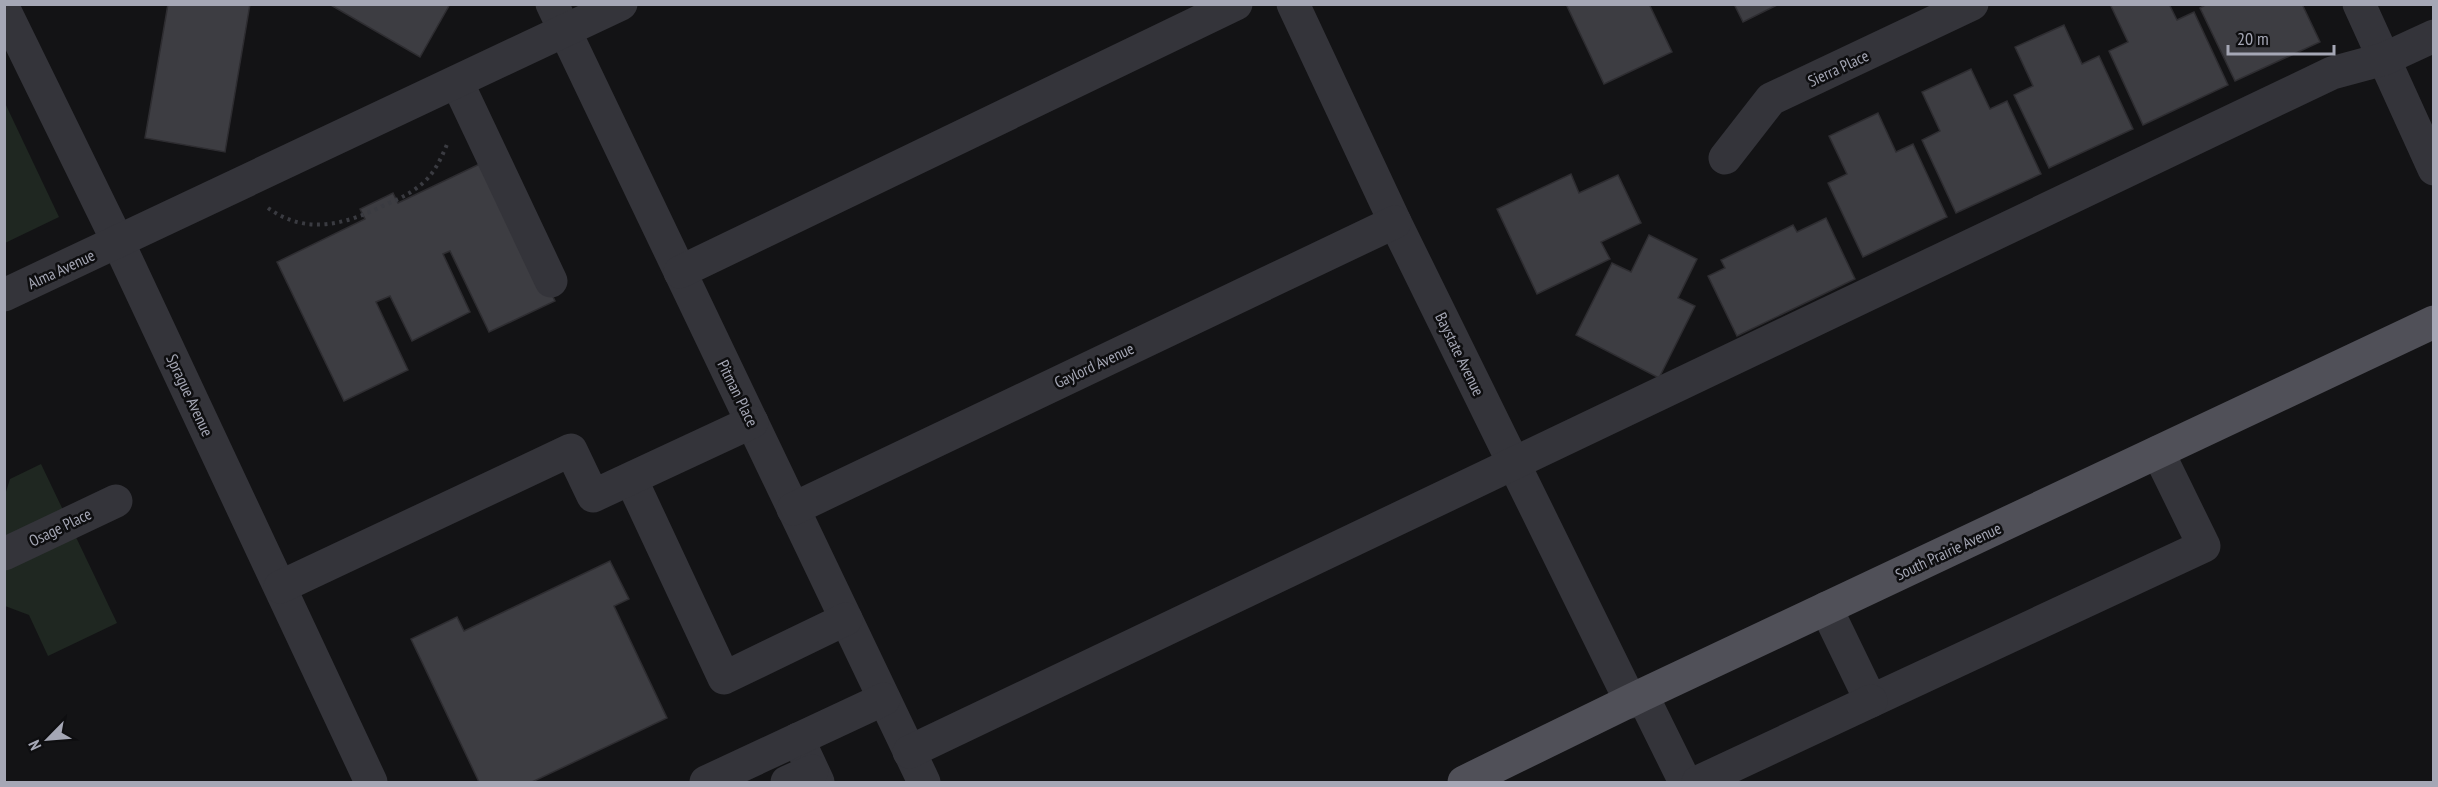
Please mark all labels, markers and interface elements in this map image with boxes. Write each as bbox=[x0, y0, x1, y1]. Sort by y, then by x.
scale bar bbox=[2228, 18, 2334, 56]
text: 20 m bbox=[2237, 27, 2269, 50]
street label: Sierra Place bbox=[1804, 45, 1872, 91]
street label: Alma Avenue bbox=[24, 245, 98, 293]
street label: Baystate Avenue bbox=[1431, 309, 1489, 399]
street label: Gaylord Avenue bbox=[1051, 338, 1137, 392]
street label: Sprague Avenue bbox=[162, 351, 218, 439]
street label: Pitman Place bbox=[713, 356, 763, 430]
street label: Osage Place bbox=[26, 503, 94, 551]
street label: South Prairie Avenue bbox=[1892, 518, 2004, 584]
north arrow bbox=[18, 709, 78, 769]
text: N bbox=[24, 737, 45, 753]

